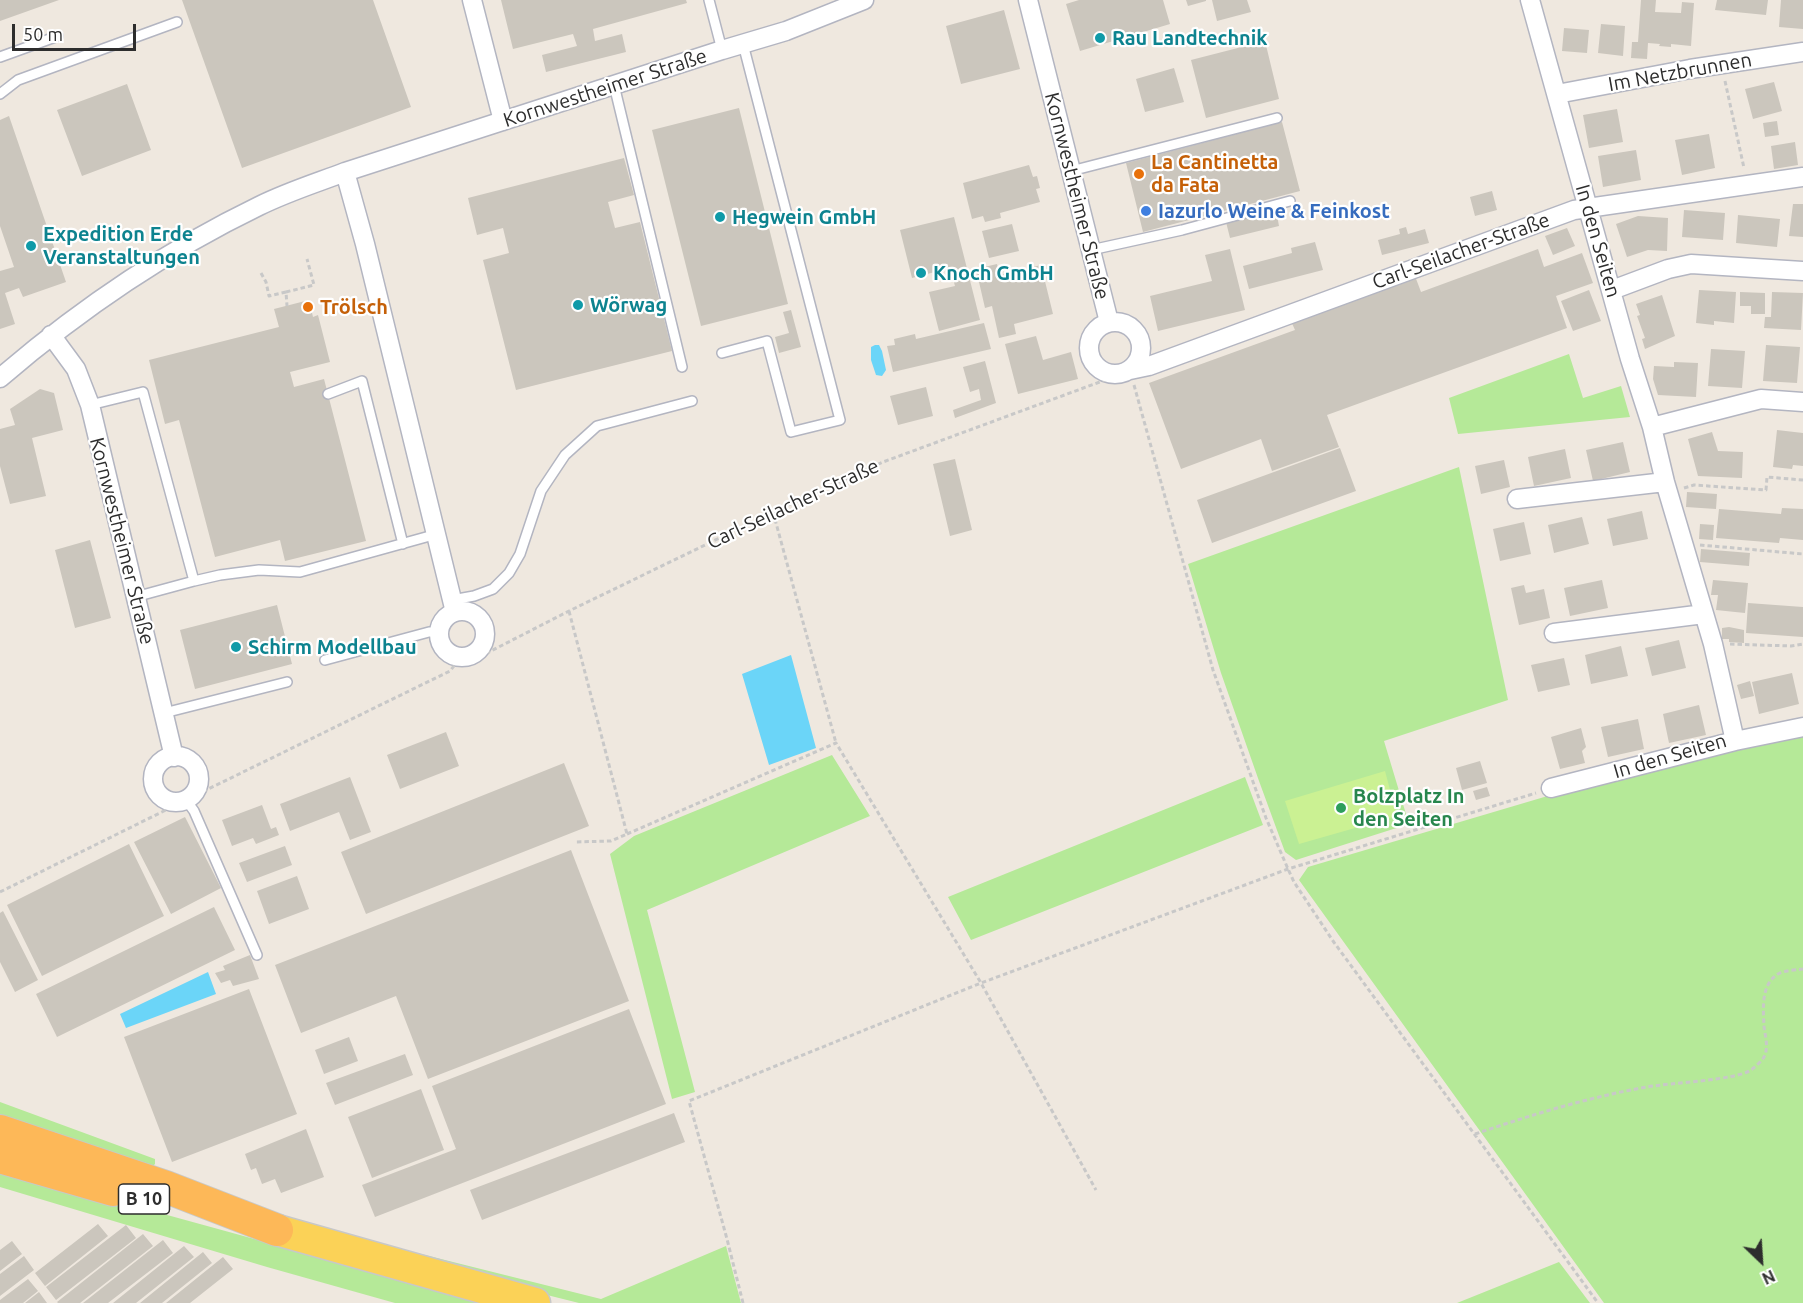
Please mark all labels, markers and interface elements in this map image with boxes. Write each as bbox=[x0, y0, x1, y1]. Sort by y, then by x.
scale bar bbox=[15, 12, 140, 50]
text: 50 m bbox=[23, 24, 63, 44]
place label: Rau Landtechnik bbox=[1112, 26, 1268, 50]
marker: Rau Landtechnik bbox=[1093, 31, 1107, 45]
street label: Kornwestheimer Straße bbox=[500, 44, 710, 132]
street label: Im Netzbrunnen bbox=[1606, 48, 1754, 96]
street label: Kornwestheimer Straße bbox=[1040, 90, 1114, 302]
place label: La Cantinetta da Fata bbox=[1151, 150, 1278, 197]
marker: La Cantinetta da Fata bbox=[1132, 167, 1146, 181]
street label: In den Seiten bbox=[1570, 182, 1626, 300]
place label: Iazurlo Weine & Feinkost bbox=[1158, 199, 1390, 223]
marker: Iazurlo Weine & Feinkost bbox=[1139, 204, 1153, 218]
place label: Hegwein GmbH bbox=[732, 205, 876, 229]
street label: Carl-Seilacher-Straße bbox=[1369, 208, 1553, 294]
marker: Hegwein GmbH bbox=[713, 210, 727, 224]
place label: Expedition Erde Veranstaltungen bbox=[43, 222, 200, 269]
marker: Expedition Erde Veranstaltungen bbox=[24, 239, 38, 253]
place label: Knoch GmbH bbox=[933, 261, 1054, 285]
marker: Knoch GmbH bbox=[914, 266, 928, 280]
place label: Wörwag bbox=[590, 293, 667, 317]
place label: Trölsch bbox=[320, 295, 388, 319]
marker: Wörwag bbox=[571, 298, 585, 312]
marker: Trölsch bbox=[301, 300, 315, 314]
street label: Kornwestheimer Straße bbox=[85, 435, 159, 647]
street label: Carl-Seilacher-Straße bbox=[703, 454, 883, 554]
place label: Schirm Modellbau bbox=[248, 635, 417, 659]
marker: Schirm Modellbau bbox=[229, 640, 243, 654]
street label: In den Seiten bbox=[1611, 728, 1729, 784]
place label: Bolzplatz In den Seiten bbox=[1353, 784, 1464, 831]
marker: Bolzplatz In den Seiten bbox=[1334, 801, 1348, 815]
road number: B 10 bbox=[118, 1184, 170, 1214]
north arrow bbox=[1731, 1231, 1791, 1291]
text: N bbox=[1759, 1267, 1778, 1288]

